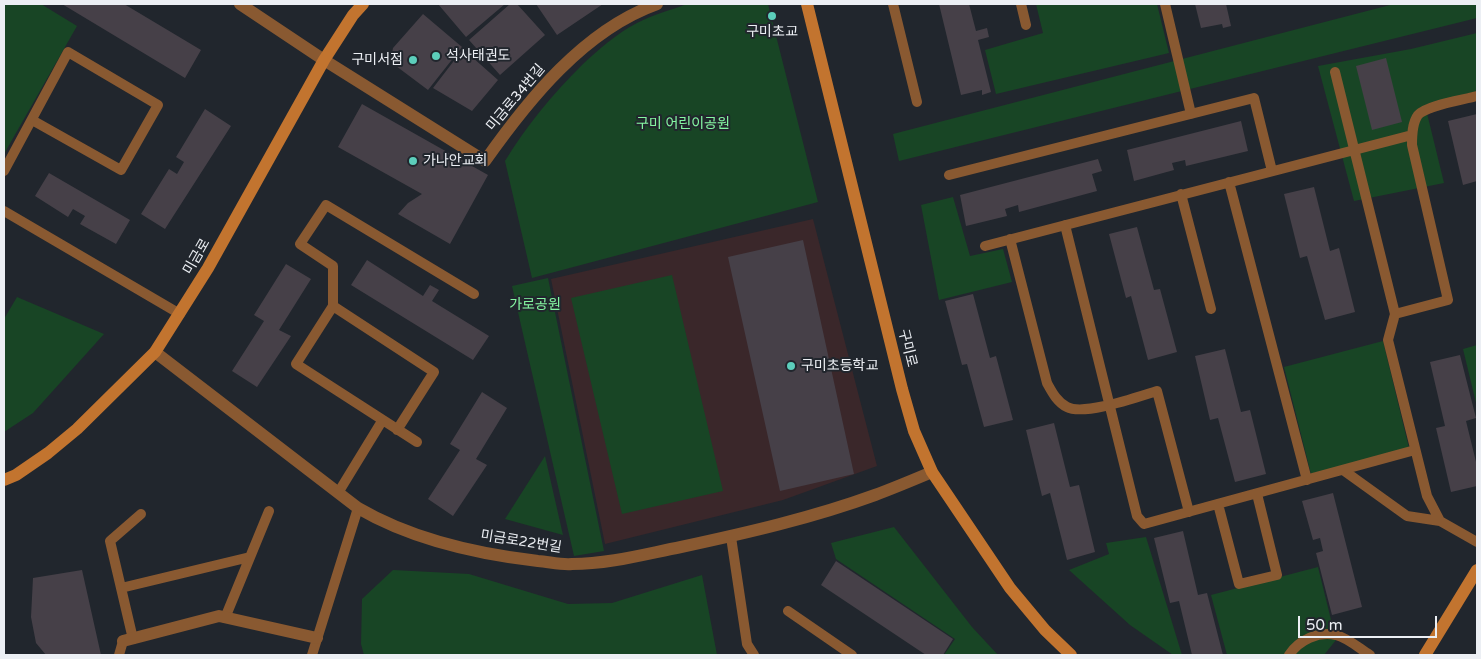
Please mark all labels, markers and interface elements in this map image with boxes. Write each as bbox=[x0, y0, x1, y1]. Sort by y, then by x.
marker: 구미초교 bbox=[766, 10, 778, 22]
place label: 구미초교 bbox=[746, 24, 798, 40]
place label: 석사태권도 bbox=[446, 48, 510, 64]
marker: 석사태권도 bbox=[430, 50, 442, 62]
place label: 구미서점 bbox=[351, 52, 403, 68]
marker: 구미서점 bbox=[407, 54, 419, 66]
street label: 미금로34번길 bbox=[483, 61, 549, 135]
park label: 구미 어린이공원 bbox=[636, 116, 730, 132]
place label: 가나안교회 bbox=[423, 153, 487, 169]
marker: 가나안교회 bbox=[407, 155, 419, 167]
street label: 미금로 bbox=[180, 236, 214, 278]
park label: 가로공원 bbox=[509, 297, 561, 313]
street label: 구미로 bbox=[894, 327, 920, 369]
place label: 구미초등학교 bbox=[801, 358, 878, 374]
marker: 구미초등학교 bbox=[785, 360, 797, 372]
street label: 미금로22번길 bbox=[479, 527, 563, 557]
scale bar bbox=[1301, 606, 1440, 638]
text: 50 m bbox=[1306, 616, 1343, 634]

